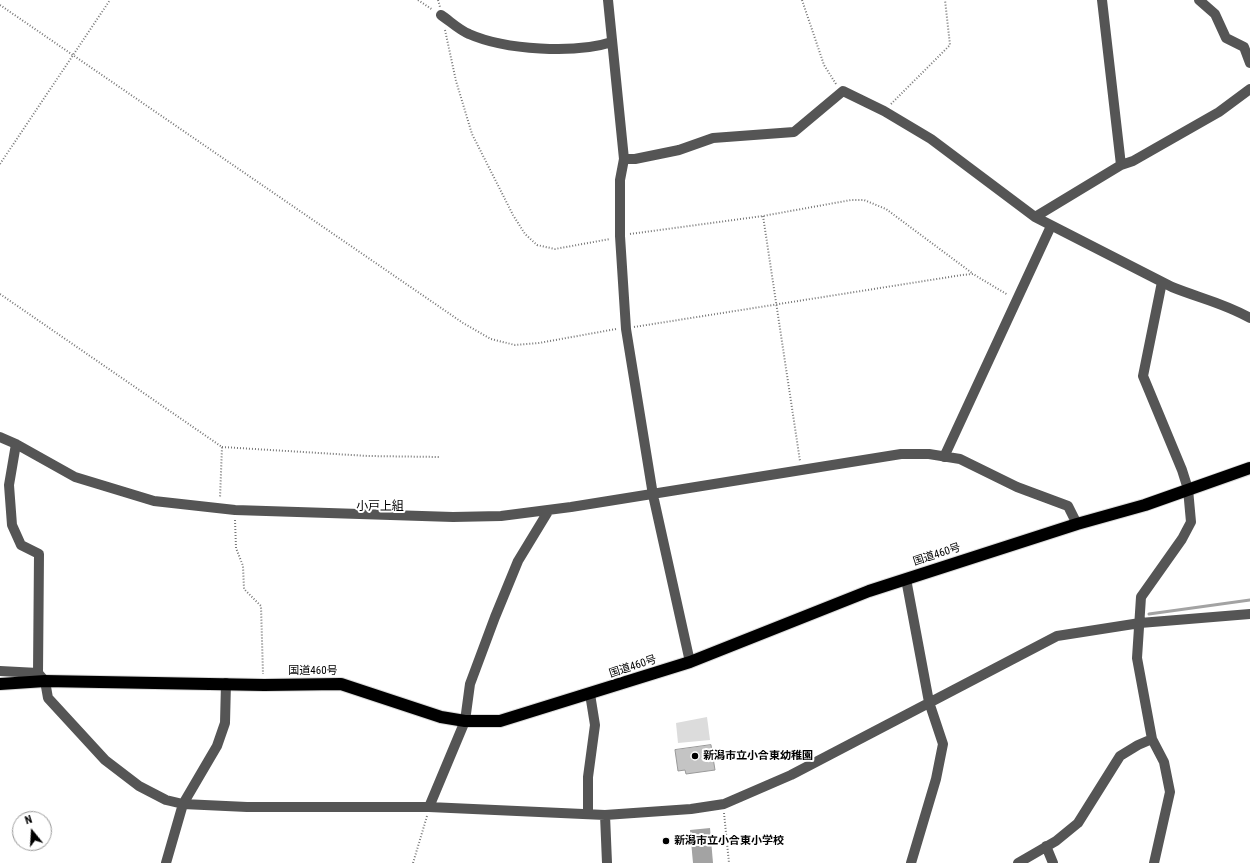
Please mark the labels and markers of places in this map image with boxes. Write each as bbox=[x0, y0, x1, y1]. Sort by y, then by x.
place label: 新潟市立小合東幼稚園 bbox=[703, 749, 813, 763]
marker: 新潟市立小合東幼稚園 bbox=[690, 751, 700, 761]
place label: 新潟市立小合東小学校 bbox=[674, 834, 784, 848]
marker: 新潟市立小合東小学校 bbox=[661, 836, 671, 846]

